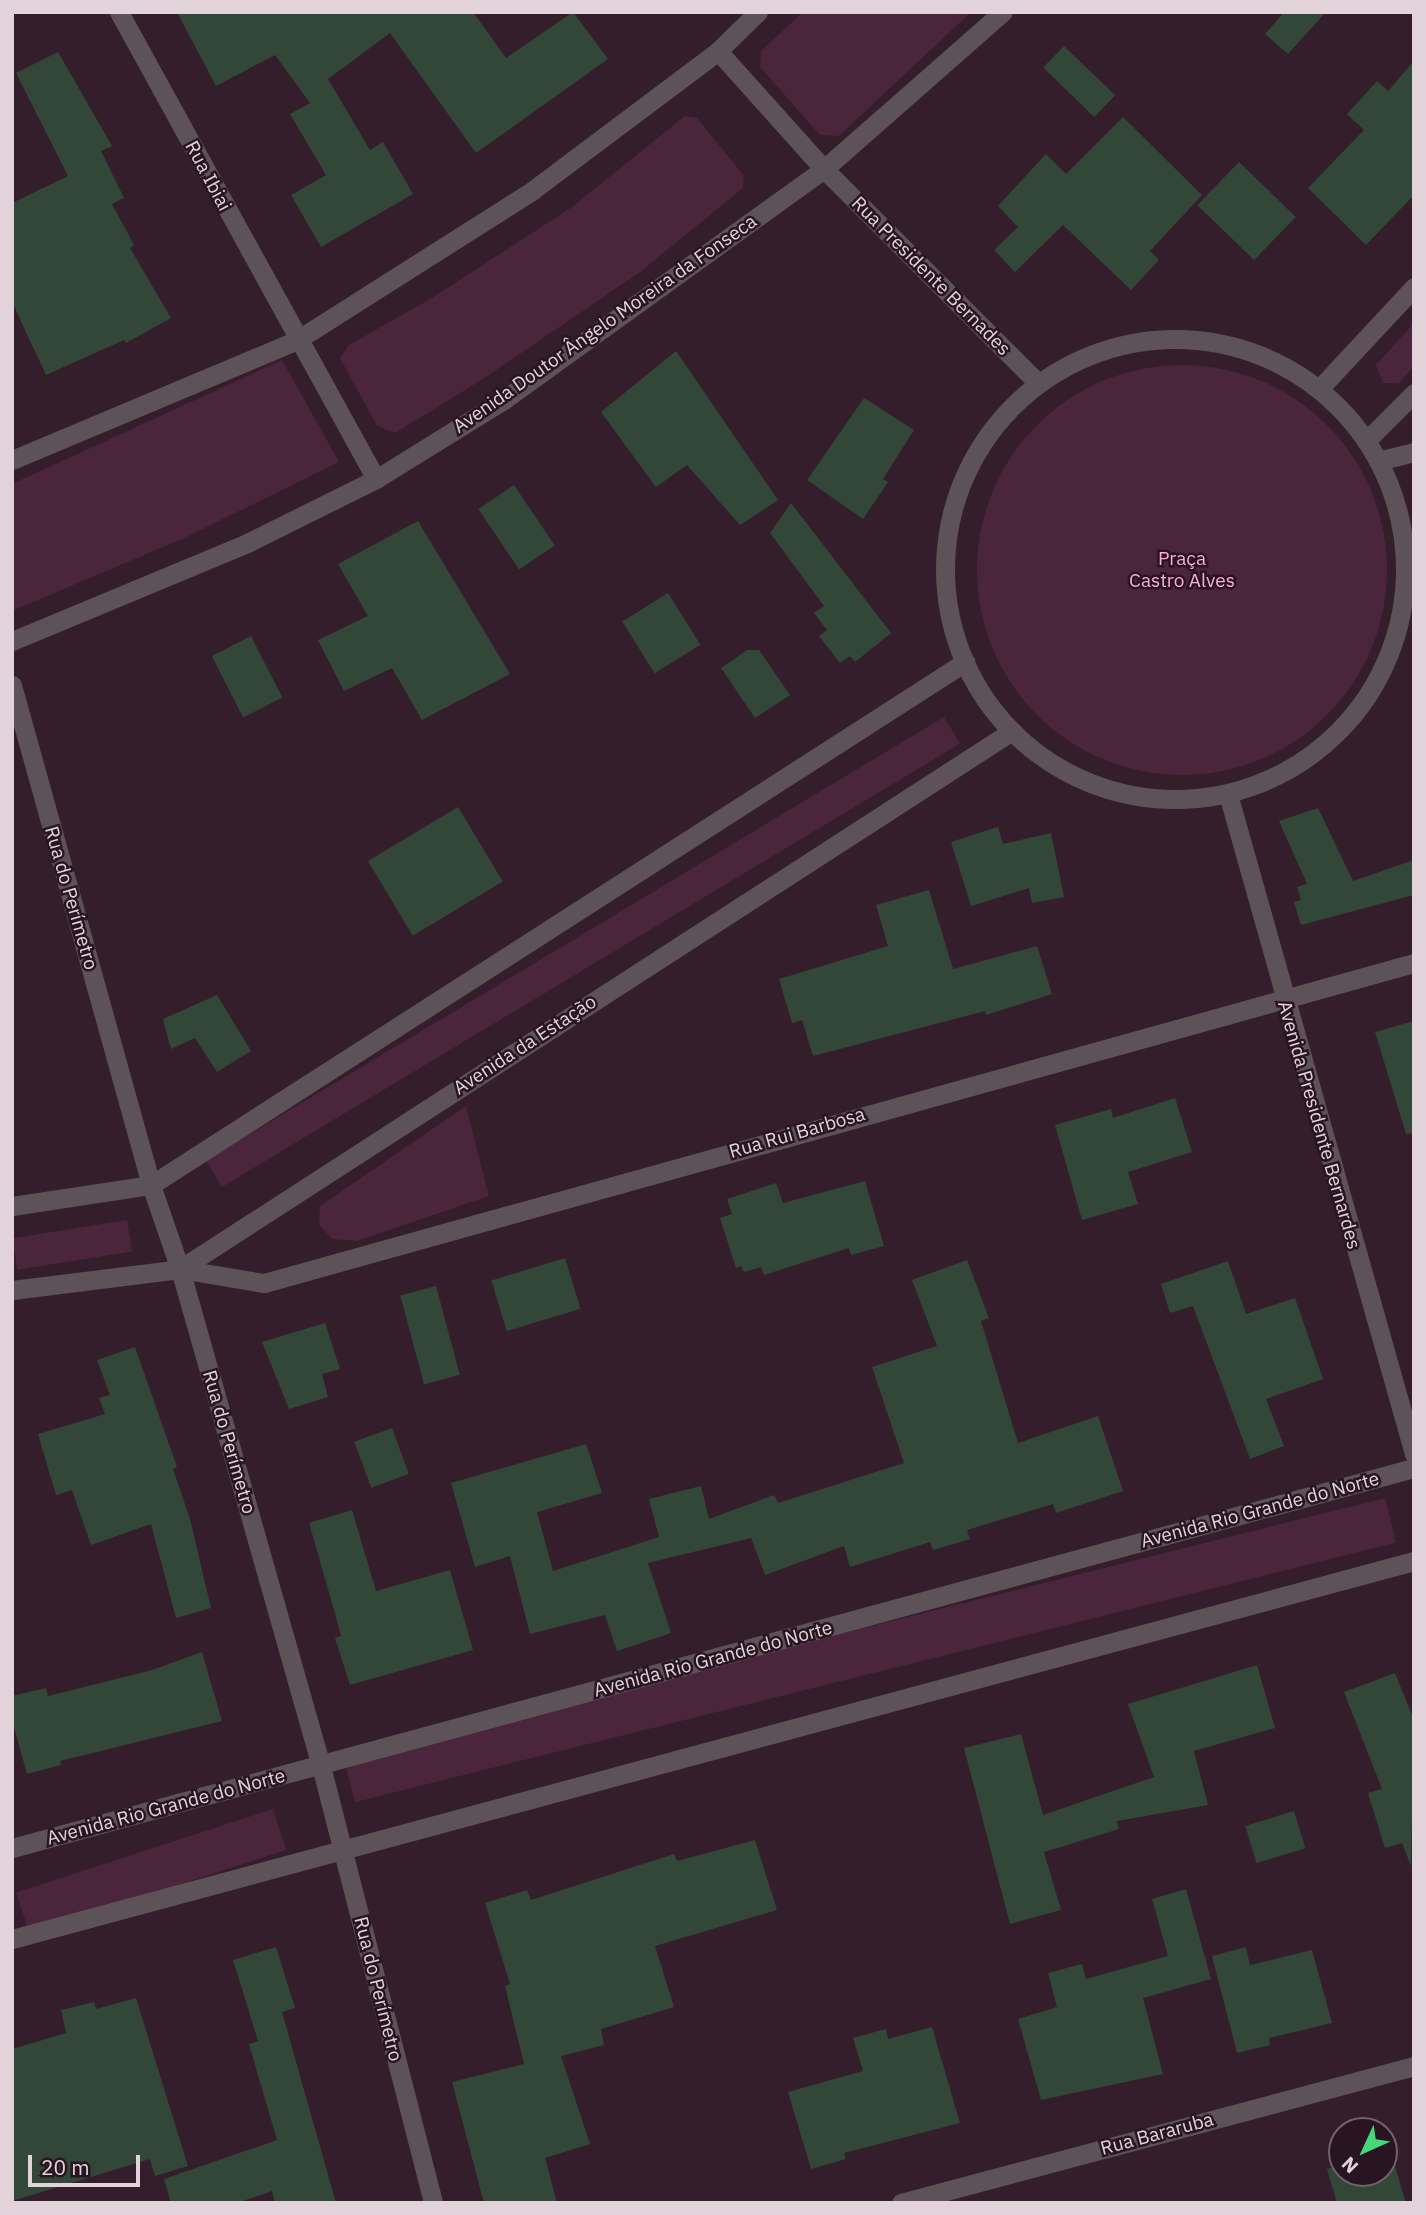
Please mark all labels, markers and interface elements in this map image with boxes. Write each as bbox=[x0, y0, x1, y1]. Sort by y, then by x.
street label: Rua Ibiai bbox=[180, 137, 236, 215]
street label: Rua Presidente Bernades bbox=[847, 192, 1015, 360]
street label: Avenida Doutor Ângelo Moreira da Fonseca bbox=[449, 210, 761, 438]
park label: Praça Castro Alves bbox=[1129, 548, 1235, 592]
street label: Rua do Perímetro bbox=[40, 824, 102, 972]
street label: Avenida da Estação bbox=[449, 990, 601, 1100]
street label: Avenida Presidente Bernardes bbox=[1273, 998, 1365, 1252]
street label: Rua Rui Barbosa bbox=[726, 1103, 868, 1163]
street label: Rua do Perímetro bbox=[198, 1368, 260, 1516]
street label: Avenida Rio Grande do Norte bbox=[1138, 1467, 1382, 1553]
street label: Avenida Rio Grande do Norte bbox=[591, 1616, 835, 1702]
street label: Avenida Rio Grande do Norte bbox=[44, 1764, 288, 1850]
street label: Rua do Perímetro bbox=[349, 1914, 407, 2064]
street label: Rua Bararuba bbox=[1098, 2108, 1216, 2160]
north arrow bbox=[1328, 2117, 1398, 2187]
scale bar bbox=[32, 2142, 144, 2186]
text: N bbox=[1336, 2152, 1363, 2179]
text: 20 m bbox=[41, 2153, 90, 2181]

